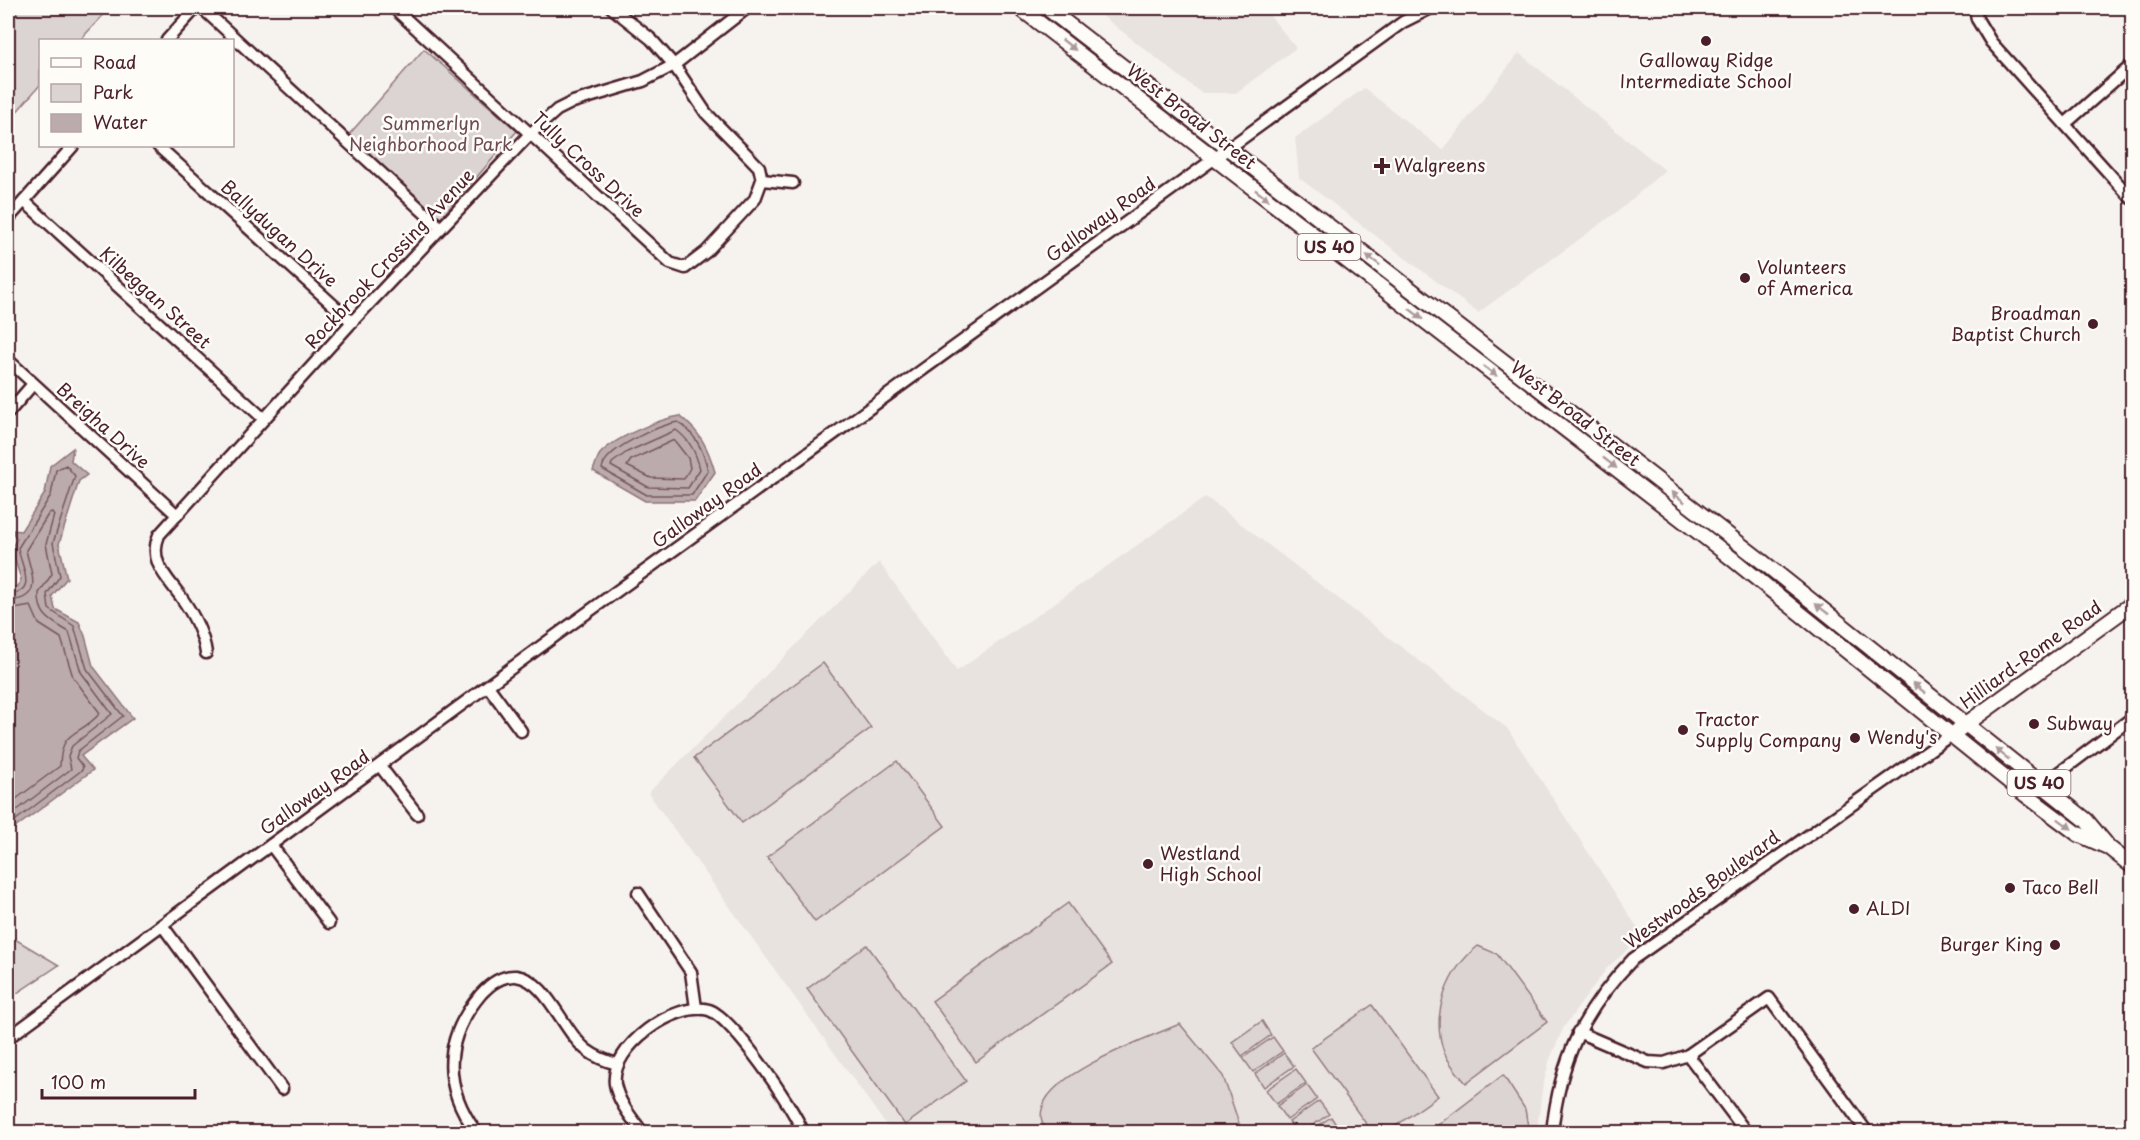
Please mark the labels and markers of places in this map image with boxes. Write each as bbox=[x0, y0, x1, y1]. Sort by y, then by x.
marker: Galloway Ridge Intermediate School bbox=[1699, 34, 1713, 48]
place label: Galloway Ridge Intermediate School bbox=[1620, 46, 1792, 94]
place label: Walgreens bbox=[1394, 151, 1485, 178]
marker: Walgreens bbox=[1375, 159, 1389, 173]
place label: Volunteers of America bbox=[1757, 253, 1853, 301]
marker: Volunteers of America bbox=[1738, 271, 1752, 285]
place label: Broadman Baptist Church bbox=[1951, 299, 2081, 347]
marker: Broadman Baptist Church bbox=[2086, 317, 2100, 331]
place label: Tractor Supply Company bbox=[1695, 705, 1842, 753]
place label: Subway bbox=[2046, 709, 2113, 736]
marker: Subway bbox=[2027, 717, 2041, 731]
marker: Tractor Supply Company bbox=[1676, 723, 1690, 737]
place label: Wendy's bbox=[1867, 723, 1937, 750]
marker: Wendy's bbox=[1848, 731, 1862, 745]
place label: Westland High School bbox=[1160, 839, 1262, 887]
marker: Westland High School bbox=[1141, 857, 1155, 871]
place label: Taco Bell bbox=[2022, 873, 2099, 900]
marker: Taco Bell bbox=[2003, 881, 2017, 895]
place label: ALDI bbox=[1866, 894, 1911, 921]
marker: ALDI bbox=[1847, 902, 1861, 916]
place label: Burger King bbox=[1940, 930, 2043, 957]
marker: Burger King bbox=[2048, 938, 2062, 952]

